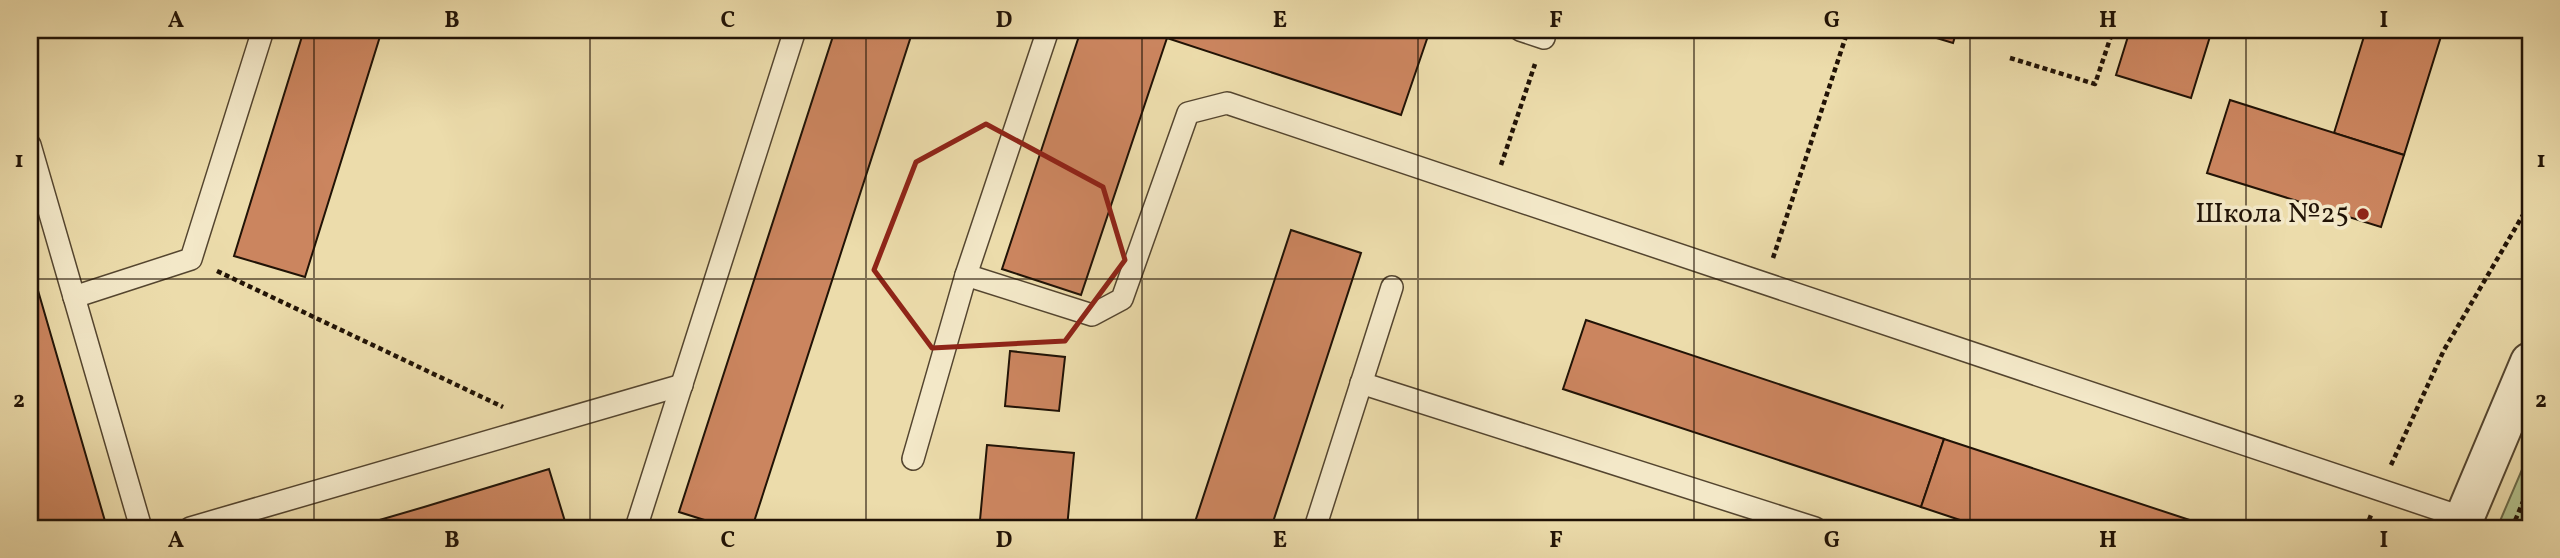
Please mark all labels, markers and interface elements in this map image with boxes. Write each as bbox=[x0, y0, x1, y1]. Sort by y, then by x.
text: A bbox=[168, 5, 184, 37]
text: B bbox=[444, 5, 460, 37]
text: C bbox=[721, 5, 735, 37]
text: D bbox=[996, 5, 1013, 37]
text: E bbox=[1273, 5, 1287, 37]
text: F bbox=[1549, 5, 1563, 37]
text: G bbox=[1824, 5, 1840, 37]
text: H bbox=[2099, 5, 2117, 37]
text: I bbox=[2380, 5, 2388, 37]
text: 1 bbox=[14, 145, 24, 177]
text: 1 bbox=[2536, 145, 2546, 177]
place label: Школа №25 bbox=[2195, 195, 2349, 234]
marker: Школа №25 bbox=[2355, 206, 2371, 222]
text: 2 bbox=[13, 385, 25, 417]
text: 2 bbox=[2535, 385, 2547, 417]
text: A bbox=[168, 525, 184, 557]
text: B bbox=[444, 525, 460, 557]
text: C bbox=[721, 525, 735, 557]
text: D bbox=[996, 525, 1013, 557]
text: E bbox=[1273, 525, 1287, 557]
text: F bbox=[1549, 525, 1563, 557]
text: G bbox=[1824, 525, 1840, 557]
text: H bbox=[2099, 525, 2117, 557]
text: I bbox=[2380, 525, 2388, 557]

